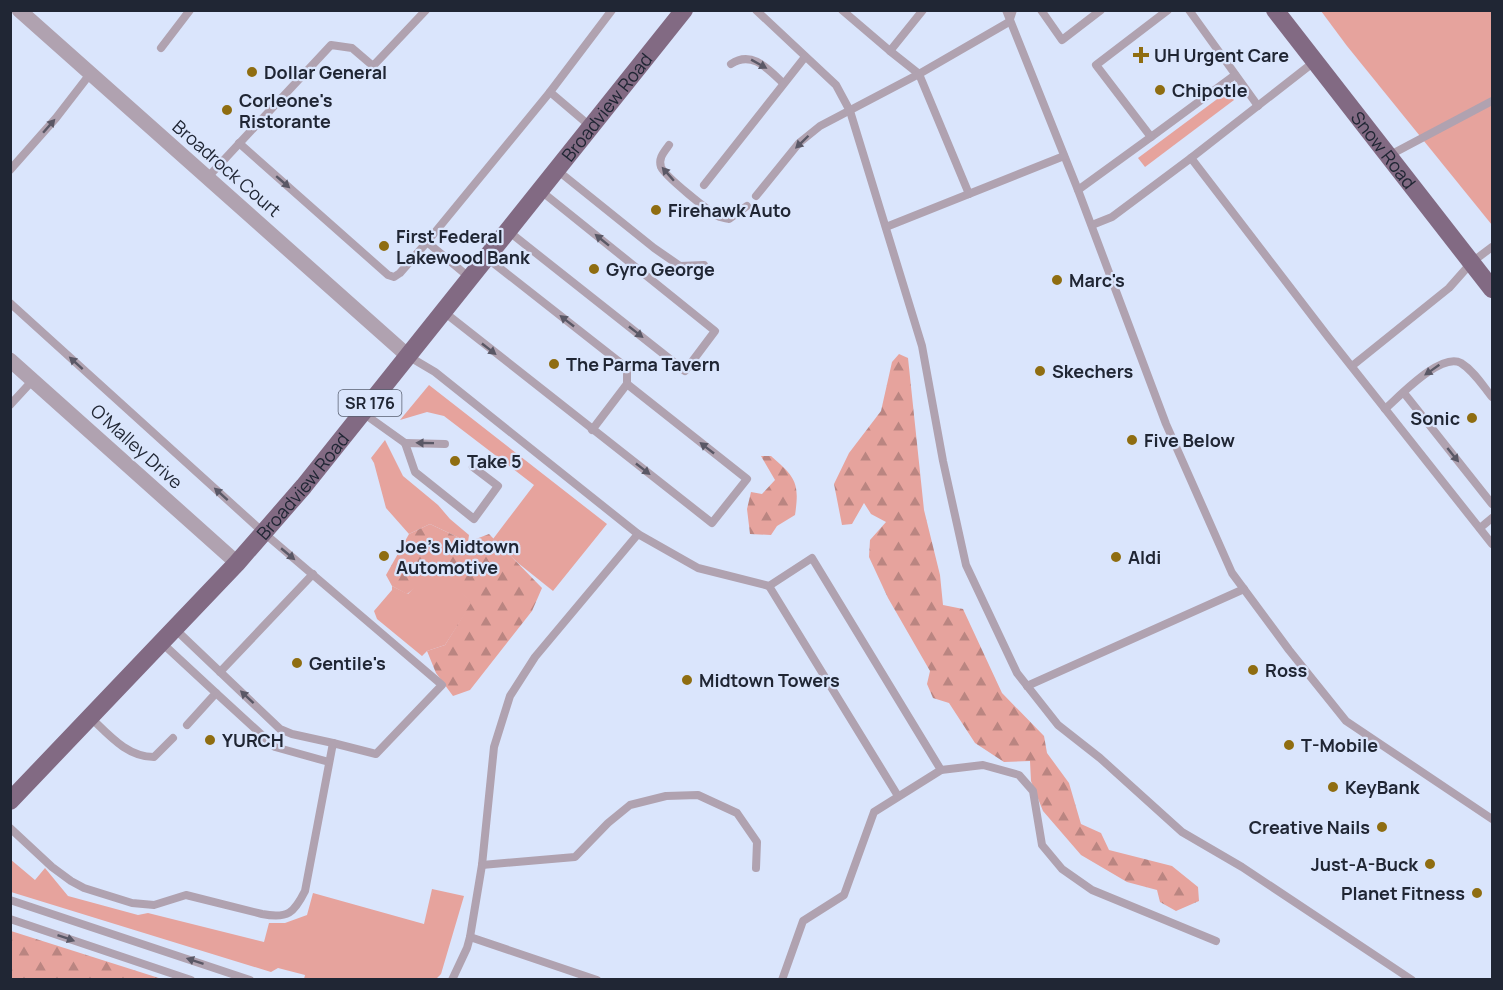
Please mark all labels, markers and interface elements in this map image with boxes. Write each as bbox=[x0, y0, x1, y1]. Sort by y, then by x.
place label: UH Urgent Care bbox=[1154, 43, 1289, 67]
marker: UH Urgent Care bbox=[1132, 46, 1150, 64]
street label: Broadview Road bbox=[556, 48, 657, 166]
one-way arrow bbox=[750, 59, 768, 69]
place label: Dollar General bbox=[264, 60, 387, 84]
marker: Dollar General bbox=[245, 65, 259, 79]
place label: Chipotle bbox=[1172, 78, 1248, 102]
marker: Chipotle bbox=[1153, 83, 1167, 97]
place label: Corleone's Ristorante bbox=[239, 88, 333, 133]
marker: Corleone's Ristorante bbox=[220, 103, 234, 117]
street label: Snow Road bbox=[1346, 106, 1421, 193]
street label: Broadrock Court bbox=[168, 114, 286, 222]
one-way arrow bbox=[42, 119, 55, 134]
one-way arrow bbox=[795, 135, 809, 149]
one-way arrow bbox=[662, 167, 675, 182]
one-way arrow bbox=[275, 175, 290, 188]
place label: Firehawk Auto bbox=[668, 198, 791, 222]
marker: Firehawk Auto bbox=[649, 203, 663, 217]
place label: First Federal Lakewood Bank bbox=[396, 224, 531, 269]
one-way arrow bbox=[594, 234, 609, 247]
marker: First Federal Lakewood Bank bbox=[377, 239, 391, 253]
place label: Gyro George bbox=[606, 257, 715, 281]
marker: Gyro George bbox=[587, 262, 601, 276]
place label: Marc's bbox=[1069, 268, 1125, 292]
marker: Marc's bbox=[1050, 273, 1064, 287]
one-way arrow bbox=[559, 315, 575, 327]
one-way arrow bbox=[628, 326, 644, 339]
one-way arrow bbox=[481, 342, 497, 355]
place label: The Parma Tavern bbox=[566, 352, 720, 376]
one-way arrow bbox=[69, 356, 84, 370]
marker: The Parma Tavern bbox=[547, 357, 561, 371]
place label: Skechers bbox=[1052, 359, 1133, 383]
marker: Skechers bbox=[1033, 364, 1047, 378]
one-way arrow bbox=[1424, 364, 1440, 375]
road number: SR 176 bbox=[338, 390, 401, 416]
street label: O'Malley Drive bbox=[86, 398, 188, 494]
place label: Sonic bbox=[1410, 406, 1460, 430]
marker: Sonic bbox=[1465, 411, 1479, 425]
street label: Broadview Road bbox=[251, 428, 354, 545]
place label: Five Below bbox=[1144, 428, 1236, 452]
marker: Five Below bbox=[1125, 433, 1139, 447]
one-way arrow bbox=[416, 438, 435, 448]
one-way arrow bbox=[699, 441, 715, 454]
one-way arrow bbox=[1447, 447, 1460, 463]
place label: Take 5 bbox=[467, 449, 522, 473]
marker: Take 5 bbox=[448, 454, 462, 468]
one-way arrow bbox=[635, 463, 650, 475]
one-way arrow bbox=[213, 487, 228, 501]
place label: Joe's Midtown Automotive bbox=[396, 534, 519, 579]
place label: Aldi bbox=[1128, 545, 1161, 569]
one-way arrow bbox=[280, 547, 296, 560]
marker: Joe's Midtown Automotive bbox=[377, 549, 391, 563]
marker: Aldi bbox=[1109, 550, 1123, 564]
place label: Gentile's bbox=[309, 651, 386, 675]
marker: Gentile's bbox=[290, 656, 304, 670]
place label: Ross bbox=[1265, 658, 1308, 682]
marker: Ross bbox=[1246, 663, 1260, 677]
place label: Midtown Towers bbox=[699, 668, 840, 692]
marker: Midtown Towers bbox=[680, 673, 694, 687]
one-way arrow bbox=[240, 691, 255, 704]
place label: YURCH bbox=[222, 728, 284, 752]
marker: YURCH bbox=[203, 733, 217, 747]
place label: T-Mobile bbox=[1301, 733, 1378, 757]
marker: T-Mobile bbox=[1282, 738, 1296, 752]
place label: KeyBank bbox=[1345, 775, 1421, 799]
marker: KeyBank bbox=[1326, 780, 1340, 794]
place label: Creative Nails bbox=[1249, 815, 1370, 839]
marker: Creative Nails bbox=[1375, 820, 1389, 834]
place label: Just-A-Buck bbox=[1311, 852, 1419, 876]
marker: Just-A-Buck bbox=[1423, 857, 1437, 871]
place label: Planet Fitness bbox=[1341, 881, 1465, 905]
marker: Planet Fitness bbox=[1470, 886, 1484, 900]
one-way arrow bbox=[57, 933, 75, 943]
one-way arrow bbox=[186, 956, 204, 965]

